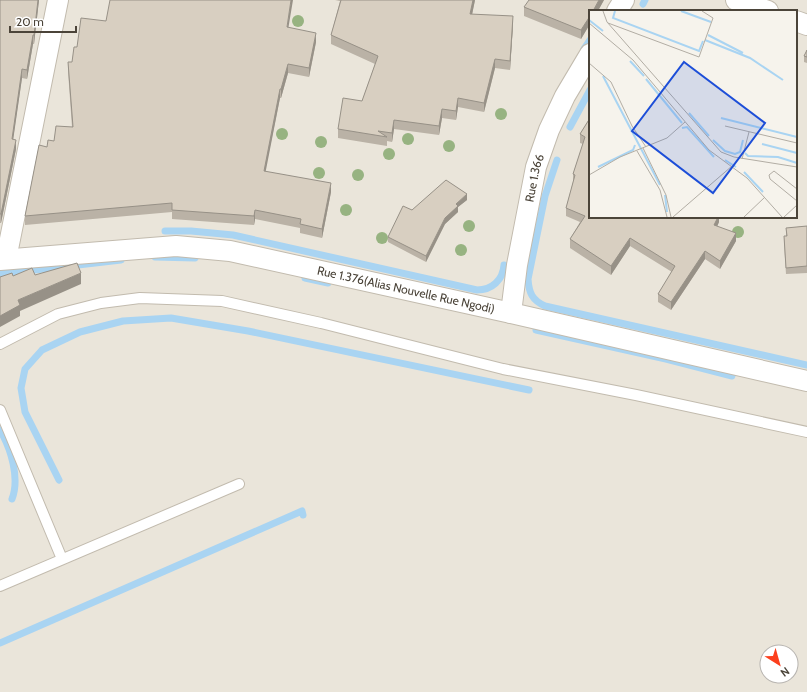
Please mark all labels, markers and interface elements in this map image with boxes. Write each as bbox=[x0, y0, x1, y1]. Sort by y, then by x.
scale bar bbox=[10, 8, 76, 34]
inset map bbox=[589, 10, 797, 218]
text: 20 m bbox=[16, 14, 44, 29]
street label: Rue 1.366 bbox=[521, 152, 547, 203]
street label: Rue 1.376(Alias Nouvelle Rue Ngodi) bbox=[316, 262, 496, 316]
north arrow bbox=[759, 644, 799, 684]
text: N bbox=[778, 664, 792, 680]

